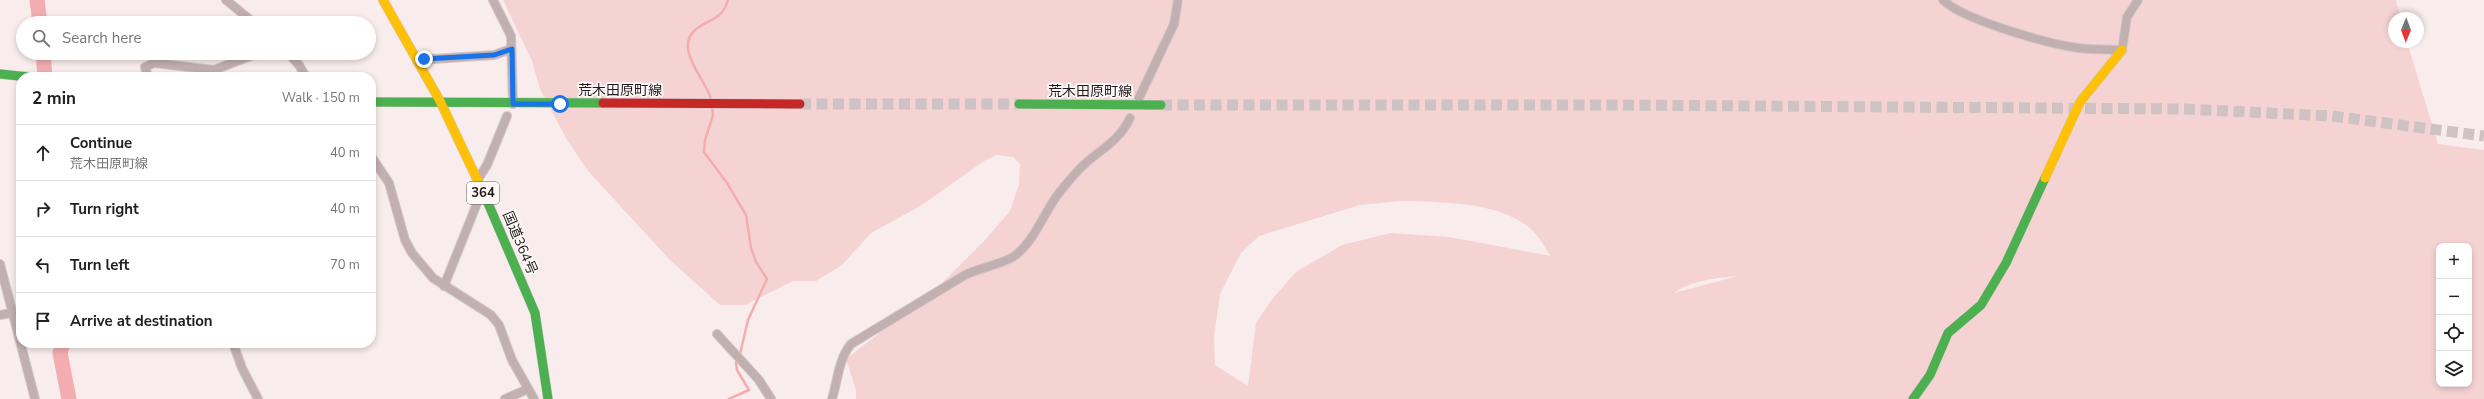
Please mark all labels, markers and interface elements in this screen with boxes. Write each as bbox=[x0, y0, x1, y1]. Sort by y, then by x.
north arrow bbox=[2388, 12, 2424, 48]
search box bbox=[16, 16, 376, 60]
icon: search bbox=[30, 27, 52, 49]
text: Search here bbox=[62, 28, 142, 48]
route end bbox=[415, 50, 433, 68]
street label: 荒木田原町線 bbox=[578, 81, 662, 100]
street label: 荒木田原町線 bbox=[1048, 82, 1132, 101]
text: 2 min bbox=[32, 87, 76, 110]
text: Walk · 150 m bbox=[282, 89, 360, 107]
route start bbox=[551, 95, 569, 113]
text: Continue bbox=[70, 133, 132, 153]
icon: ahead bbox=[32, 142, 54, 164]
text: 40 m bbox=[330, 144, 360, 162]
text: 荒木田原町線 bbox=[70, 155, 148, 173]
road number: 364 bbox=[467, 182, 499, 204]
icon: right bbox=[32, 198, 54, 220]
text: Turn right bbox=[70, 199, 139, 219]
text: 40 m bbox=[330, 200, 360, 218]
street label: 国道364号 bbox=[498, 208, 542, 278]
map controls bbox=[2436, 243, 2472, 387]
button: + bbox=[2436, 243, 2472, 279]
icon: left bbox=[32, 254, 54, 276]
text: Turn left bbox=[70, 255, 129, 275]
text: 70 m bbox=[330, 256, 360, 274]
button: − bbox=[2436, 279, 2472, 315]
icon: arrive bbox=[32, 310, 54, 332]
text: Arrive at destination bbox=[70, 311, 213, 331]
button: locate bbox=[2436, 315, 2472, 351]
button: layers bbox=[2436, 351, 2472, 387]

